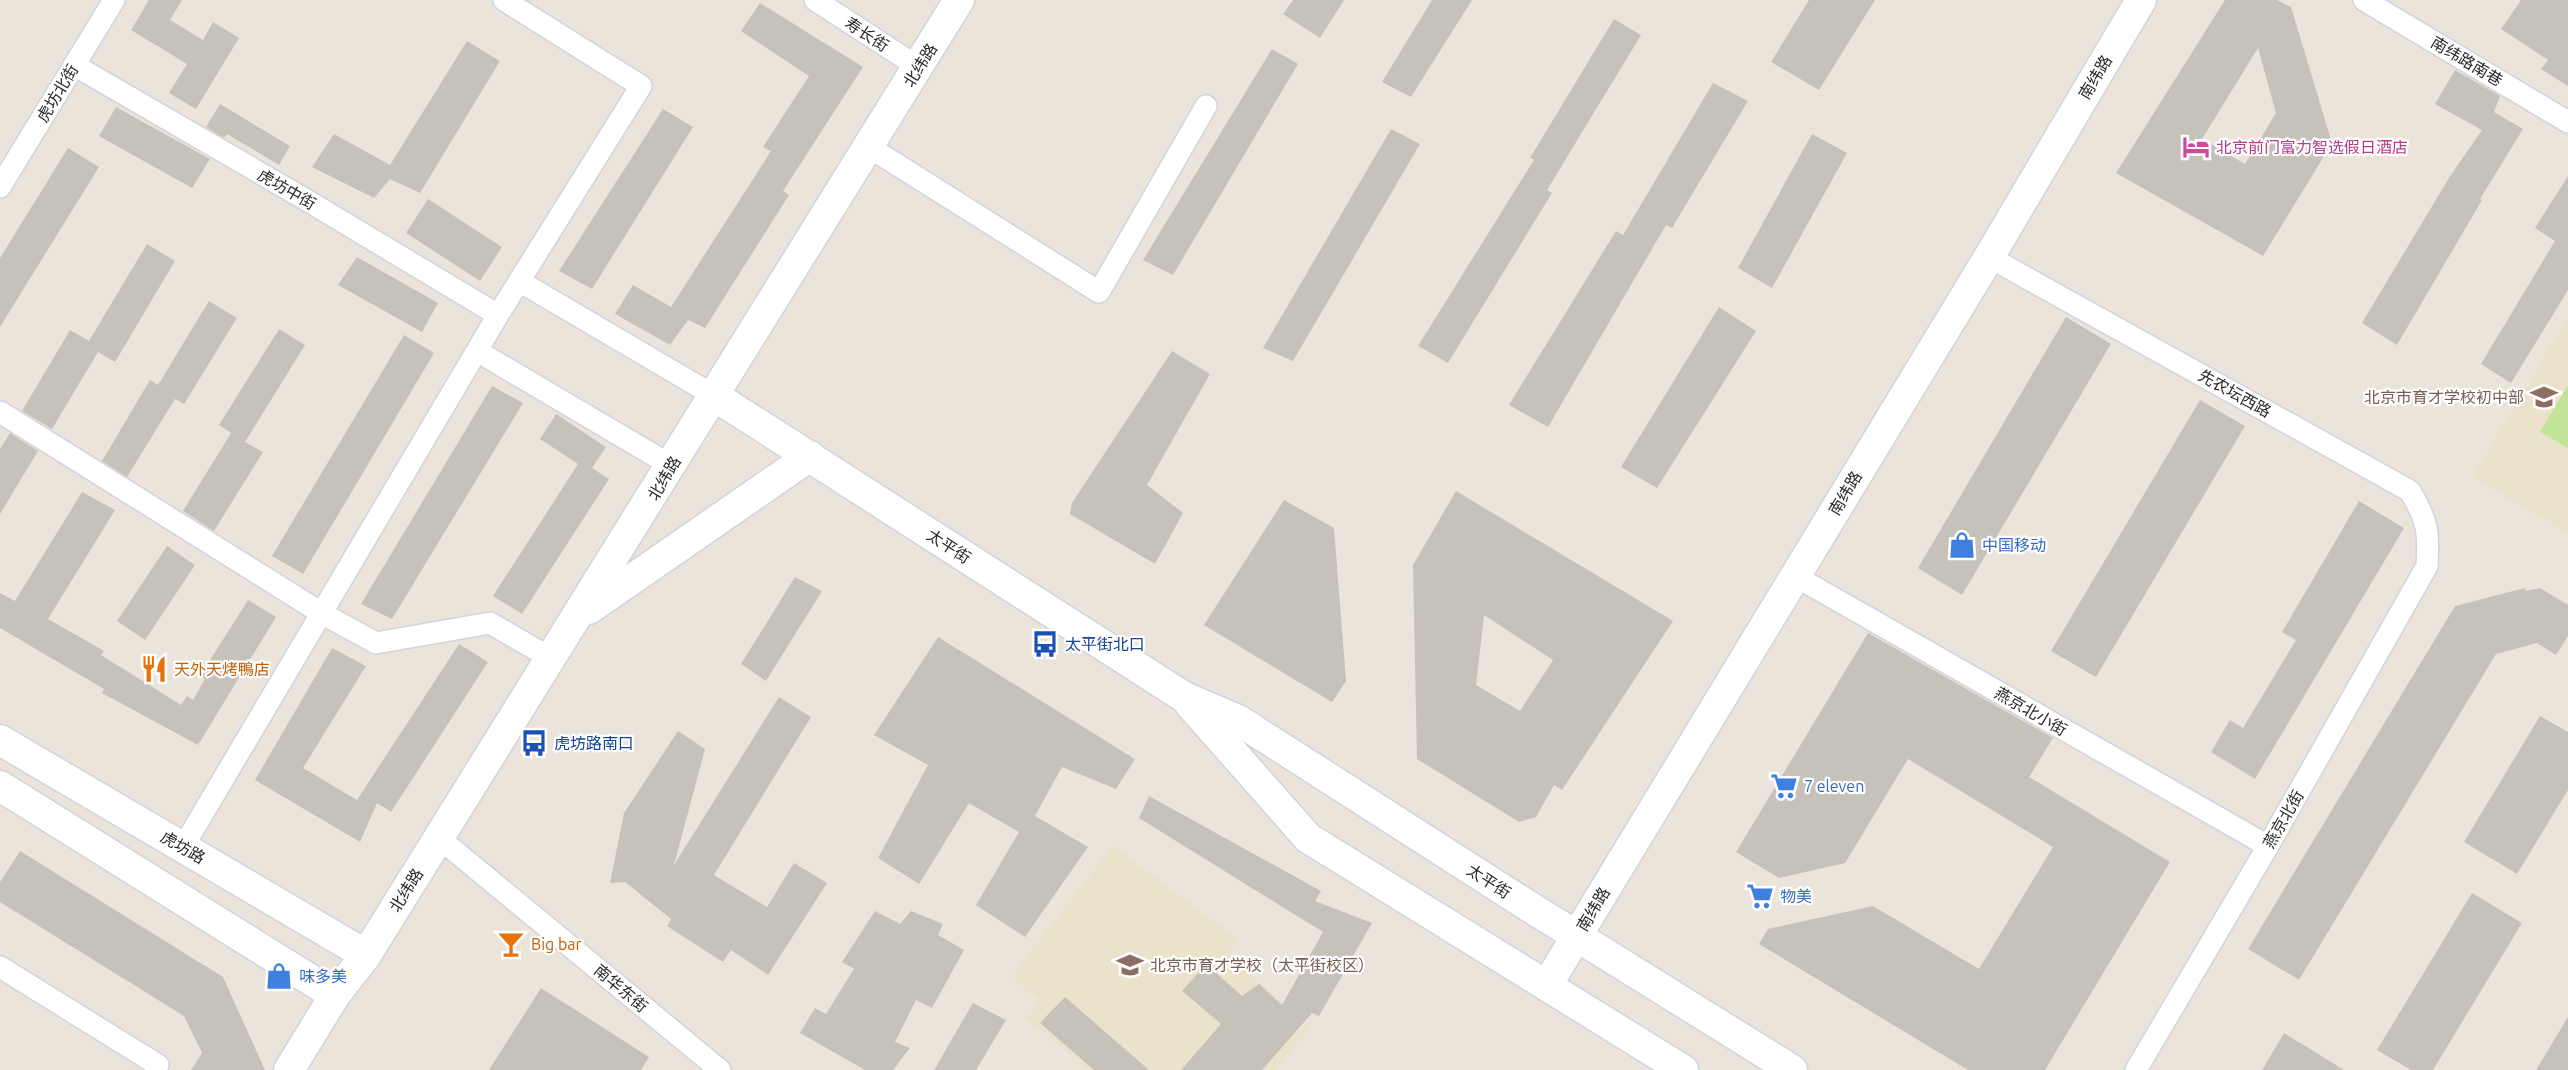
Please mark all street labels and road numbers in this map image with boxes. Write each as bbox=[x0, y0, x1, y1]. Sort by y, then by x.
street label: 寿长街 bbox=[842, 13, 892, 55]
street label: 南纬路南巷 bbox=[2428, 33, 2506, 89]
street label: 北纬路 bbox=[900, 40, 940, 90]
street label: 南纬路 bbox=[2075, 52, 2115, 102]
street label: 虎坊北街 bbox=[33, 61, 81, 125]
street label: 虎坊中街 bbox=[255, 165, 319, 213]
street label: 先农坛西路 bbox=[2196, 366, 2274, 420]
street label: 北纬路 bbox=[644, 453, 684, 503]
street label: 南纬路 bbox=[1825, 468, 1865, 518]
street label: 太平街 bbox=[924, 525, 974, 567]
street label: 燕京北小街 bbox=[1992, 683, 2070, 739]
street label: 燕京北街 bbox=[2259, 787, 2307, 851]
street label: 虎坊路 bbox=[158, 827, 208, 867]
street label: 太平街 bbox=[1464, 860, 1514, 902]
street label: 北纬路 bbox=[386, 865, 426, 915]
street label: 南纬路 bbox=[1573, 884, 1613, 934]
street label: 南华东街 bbox=[591, 961, 651, 1015]

